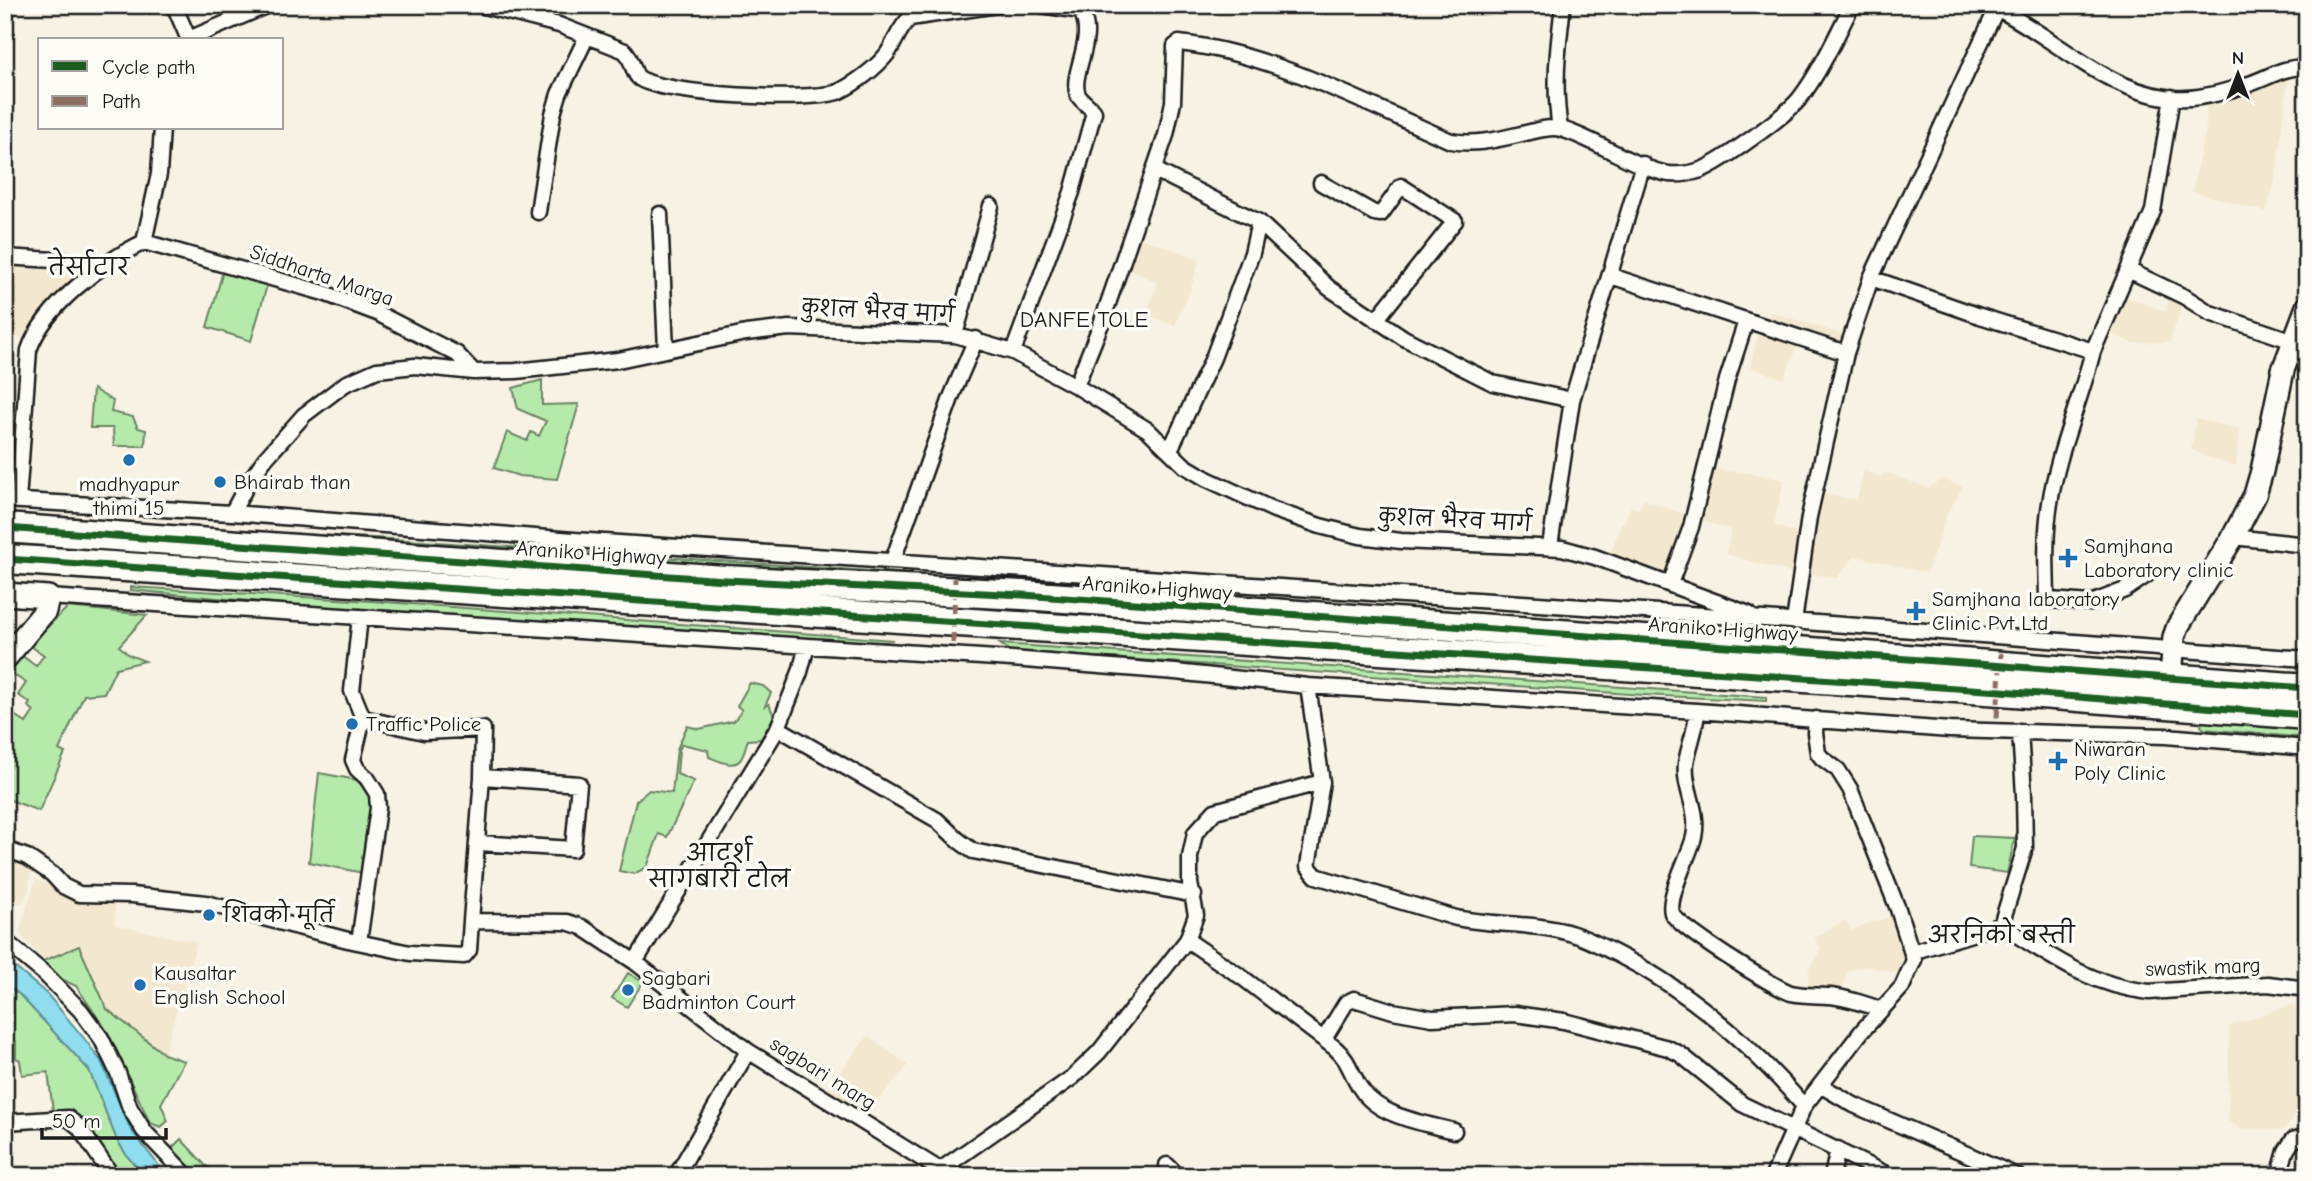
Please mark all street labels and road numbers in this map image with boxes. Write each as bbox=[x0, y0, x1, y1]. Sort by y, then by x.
street label: Siddharta Marga bbox=[247, 239, 397, 311]
street label: कुशल‌ भैरव मार्ग bbox=[799, 288, 957, 331]
street label: कुशल‌ भैरव मार्ग bbox=[1376, 497, 1534, 540]
street label: Araniko Highway bbox=[515, 536, 667, 570]
street label: Araniko Highway bbox=[1081, 571, 1233, 605]
street label: Araniko Highway bbox=[1647, 612, 1799, 646]
street label: swastik marg bbox=[2145, 953, 2261, 981]
street label: sagbari marg bbox=[766, 1031, 880, 1115]

